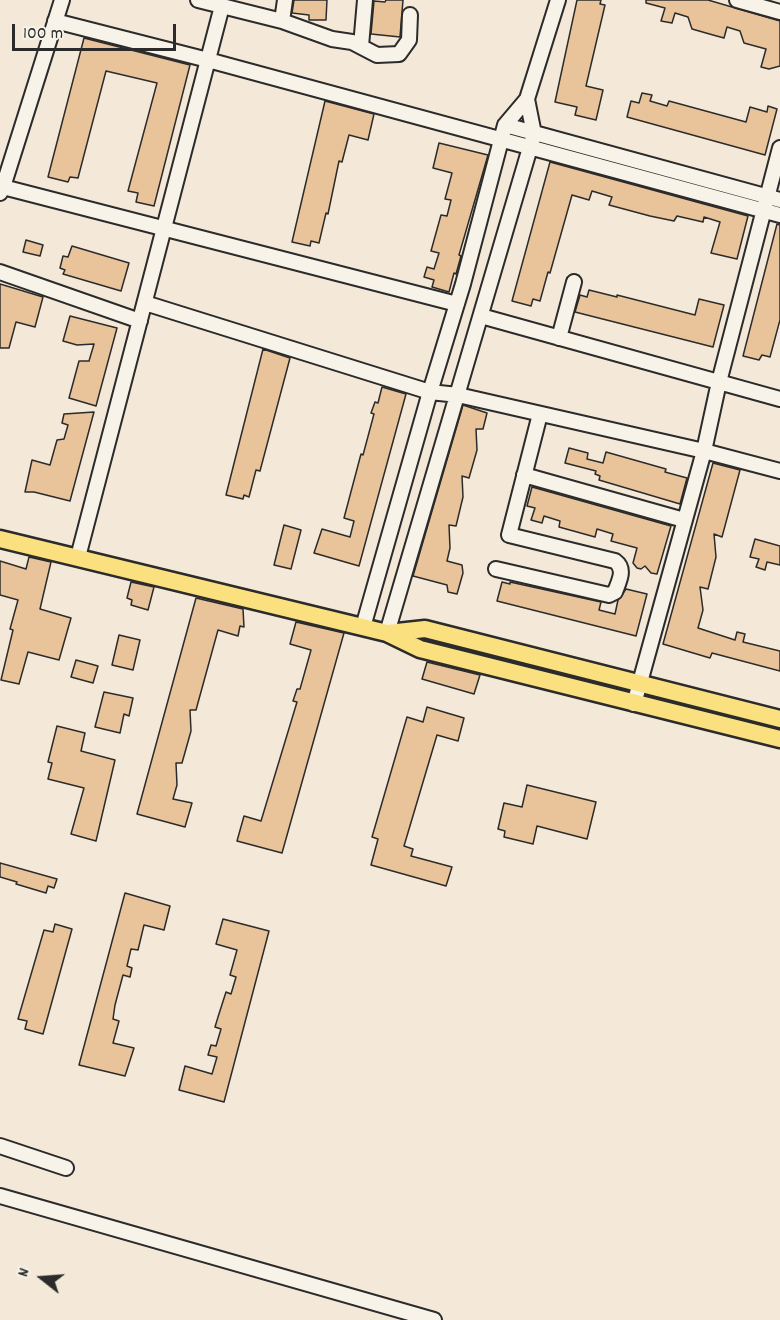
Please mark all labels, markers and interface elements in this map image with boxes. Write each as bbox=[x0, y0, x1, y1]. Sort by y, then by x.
scale bar bbox=[15, 12, 178, 50]
text: 100 m bbox=[23, 22, 63, 47]
north arrow bbox=[12, 1248, 72, 1308]
text: N bbox=[12, 1265, 36, 1280]

